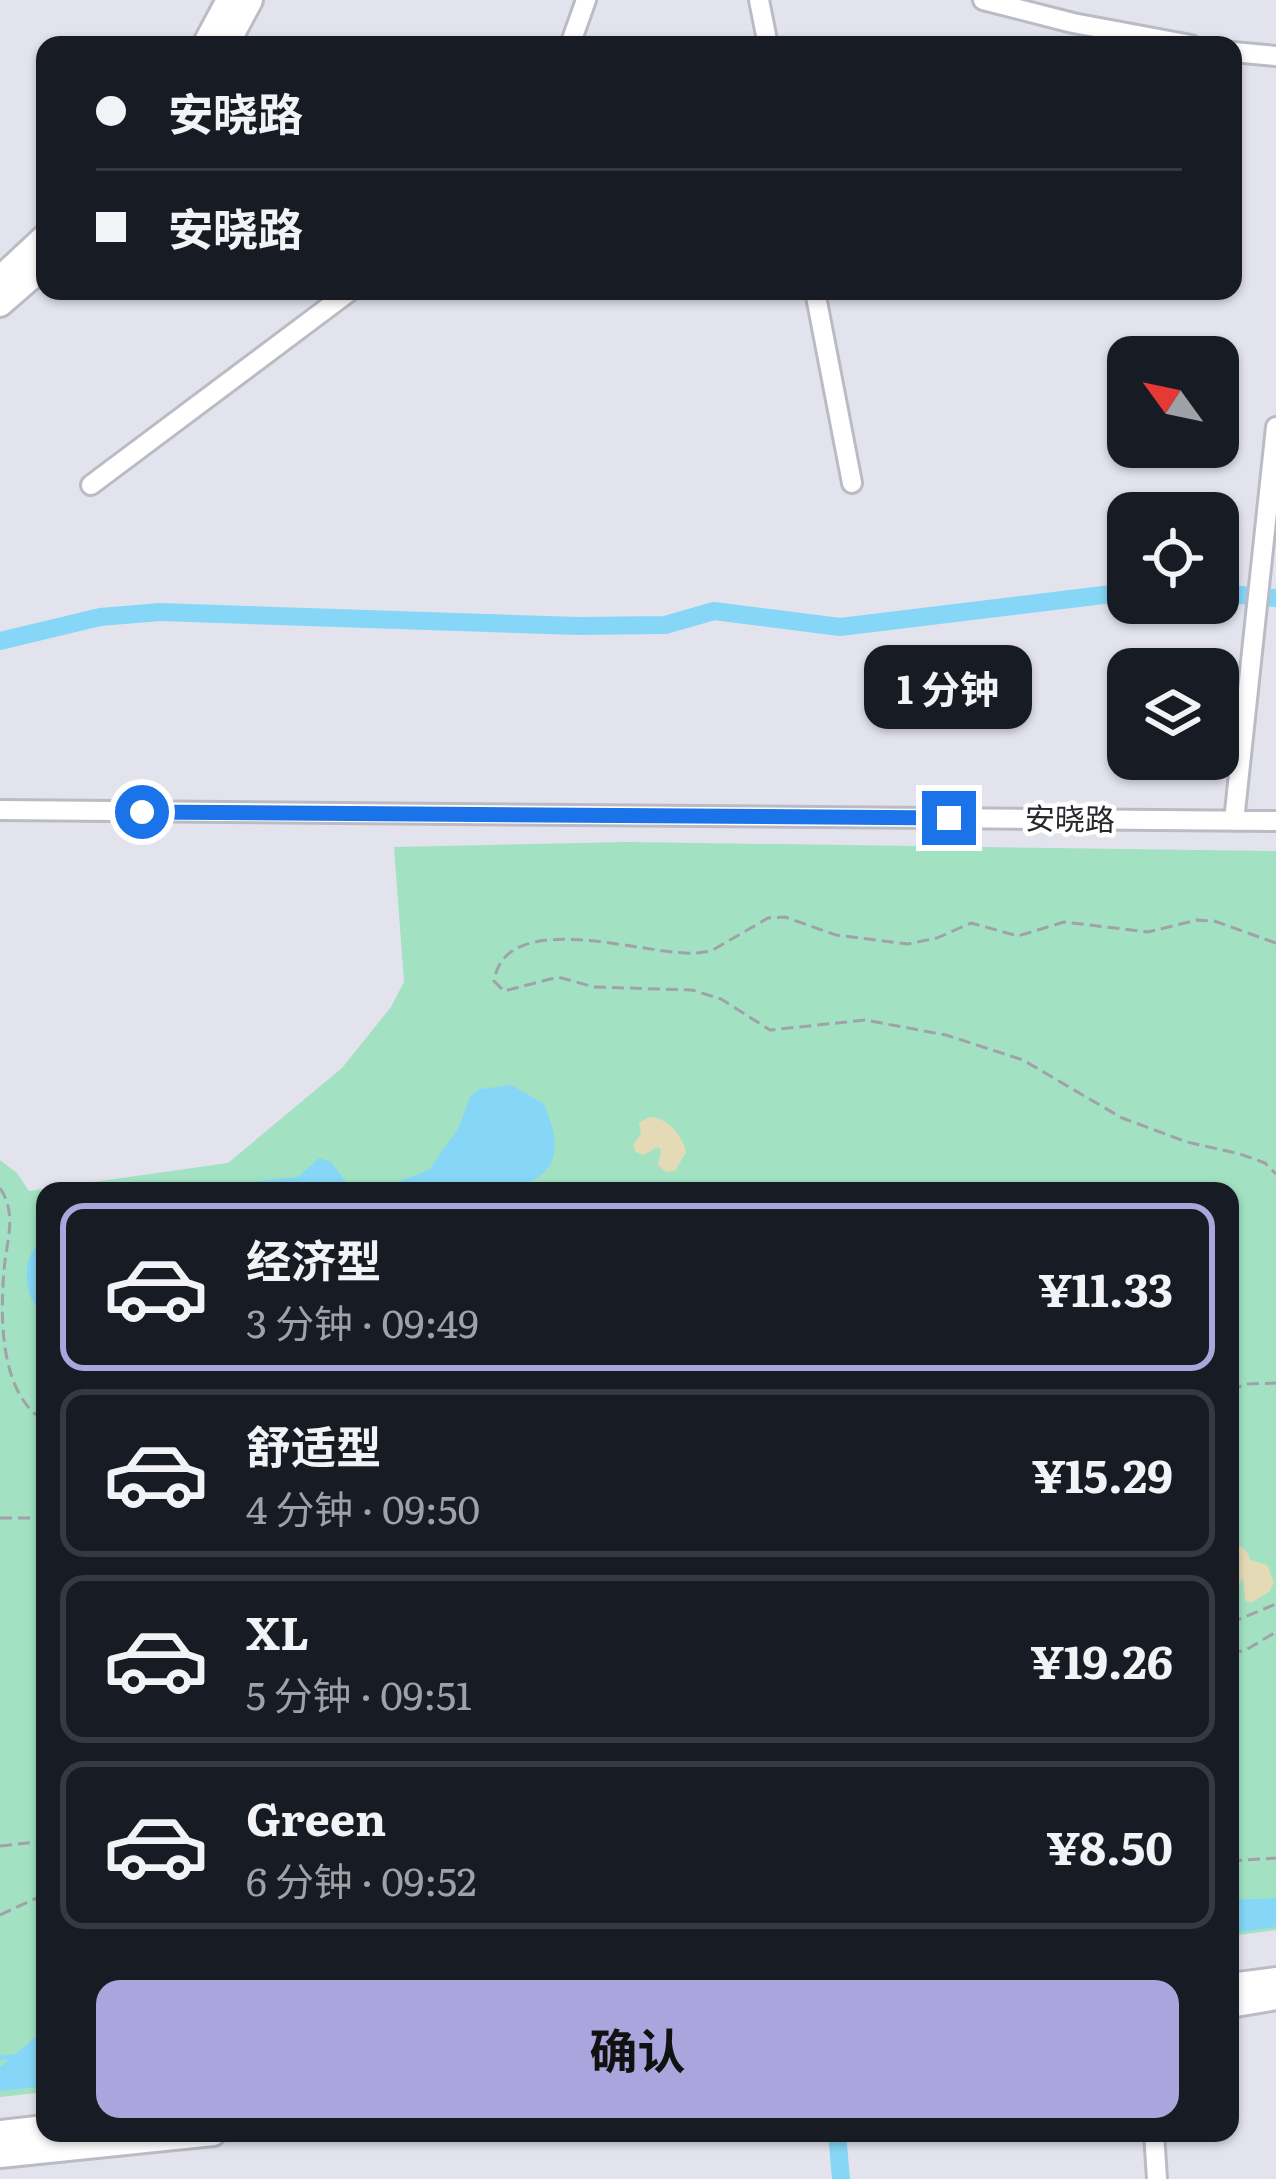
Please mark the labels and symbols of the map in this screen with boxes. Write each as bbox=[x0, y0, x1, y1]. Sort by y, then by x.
north arrow bbox=[1107, 336, 1239, 468]
callout: 1 分钟 bbox=[865, 644, 1033, 728]
route start bbox=[115, 785, 169, 839]
route end bbox=[922, 791, 976, 845]
street label: 安晓路 bbox=[1025, 794, 1115, 840]

